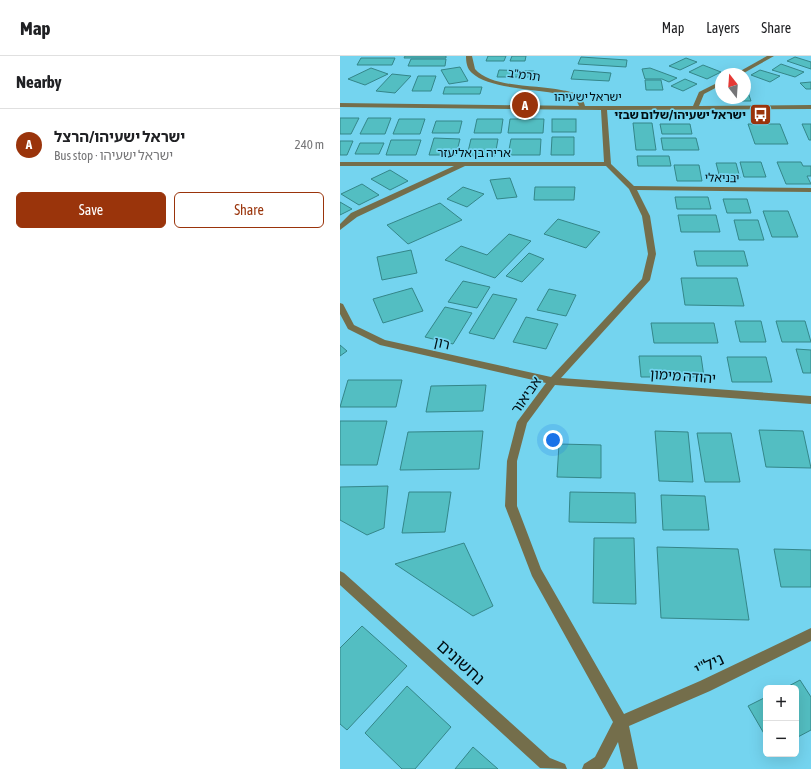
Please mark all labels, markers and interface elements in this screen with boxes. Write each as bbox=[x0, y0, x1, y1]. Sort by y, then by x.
text: Map bbox=[20, 17, 51, 39]
text: Map bbox=[662, 20, 684, 36]
text: Layers bbox=[706, 20, 739, 36]
text: Share bbox=[761, 20, 791, 36]
street label: תרמ"ב bbox=[507, 66, 541, 84]
north arrow bbox=[715, 68, 751, 104]
text: Nearby bbox=[16, 72, 62, 92]
pin: A bbox=[512, 90, 538, 120]
street label: ישראל ישעיהו bbox=[554, 90, 622, 104]
bus stop icon: ישראל ישעיהו/שלום שבזי bbox=[748, 102, 774, 128]
place label: ישראל ישעיהו/שלום שבזי bbox=[614, 108, 746, 122]
text: ישראל ישעיהו/הרצל bbox=[54, 128, 185, 145]
text: A bbox=[26, 137, 32, 152]
text: 240 m bbox=[295, 137, 324, 152]
street label: אריה בן אליעזר bbox=[437, 146, 511, 160]
text: Bus stop · ישראל ישעיהו bbox=[54, 148, 173, 163]
street label: יבניאלי bbox=[704, 171, 740, 185]
button: Save bbox=[16, 192, 166, 228]
button: Share bbox=[174, 192, 324, 228]
street label: רון bbox=[432, 333, 452, 353]
street label: יהודה מימון bbox=[649, 366, 717, 386]
street label: אביאור bbox=[508, 373, 544, 416]
your location bbox=[543, 430, 563, 450]
street label: נחשונים bbox=[433, 635, 489, 689]
street label: ניל"י bbox=[691, 648, 727, 680]
map controls bbox=[763, 685, 799, 757]
button: + bbox=[763, 685, 799, 721]
button: − bbox=[763, 721, 799, 757]

